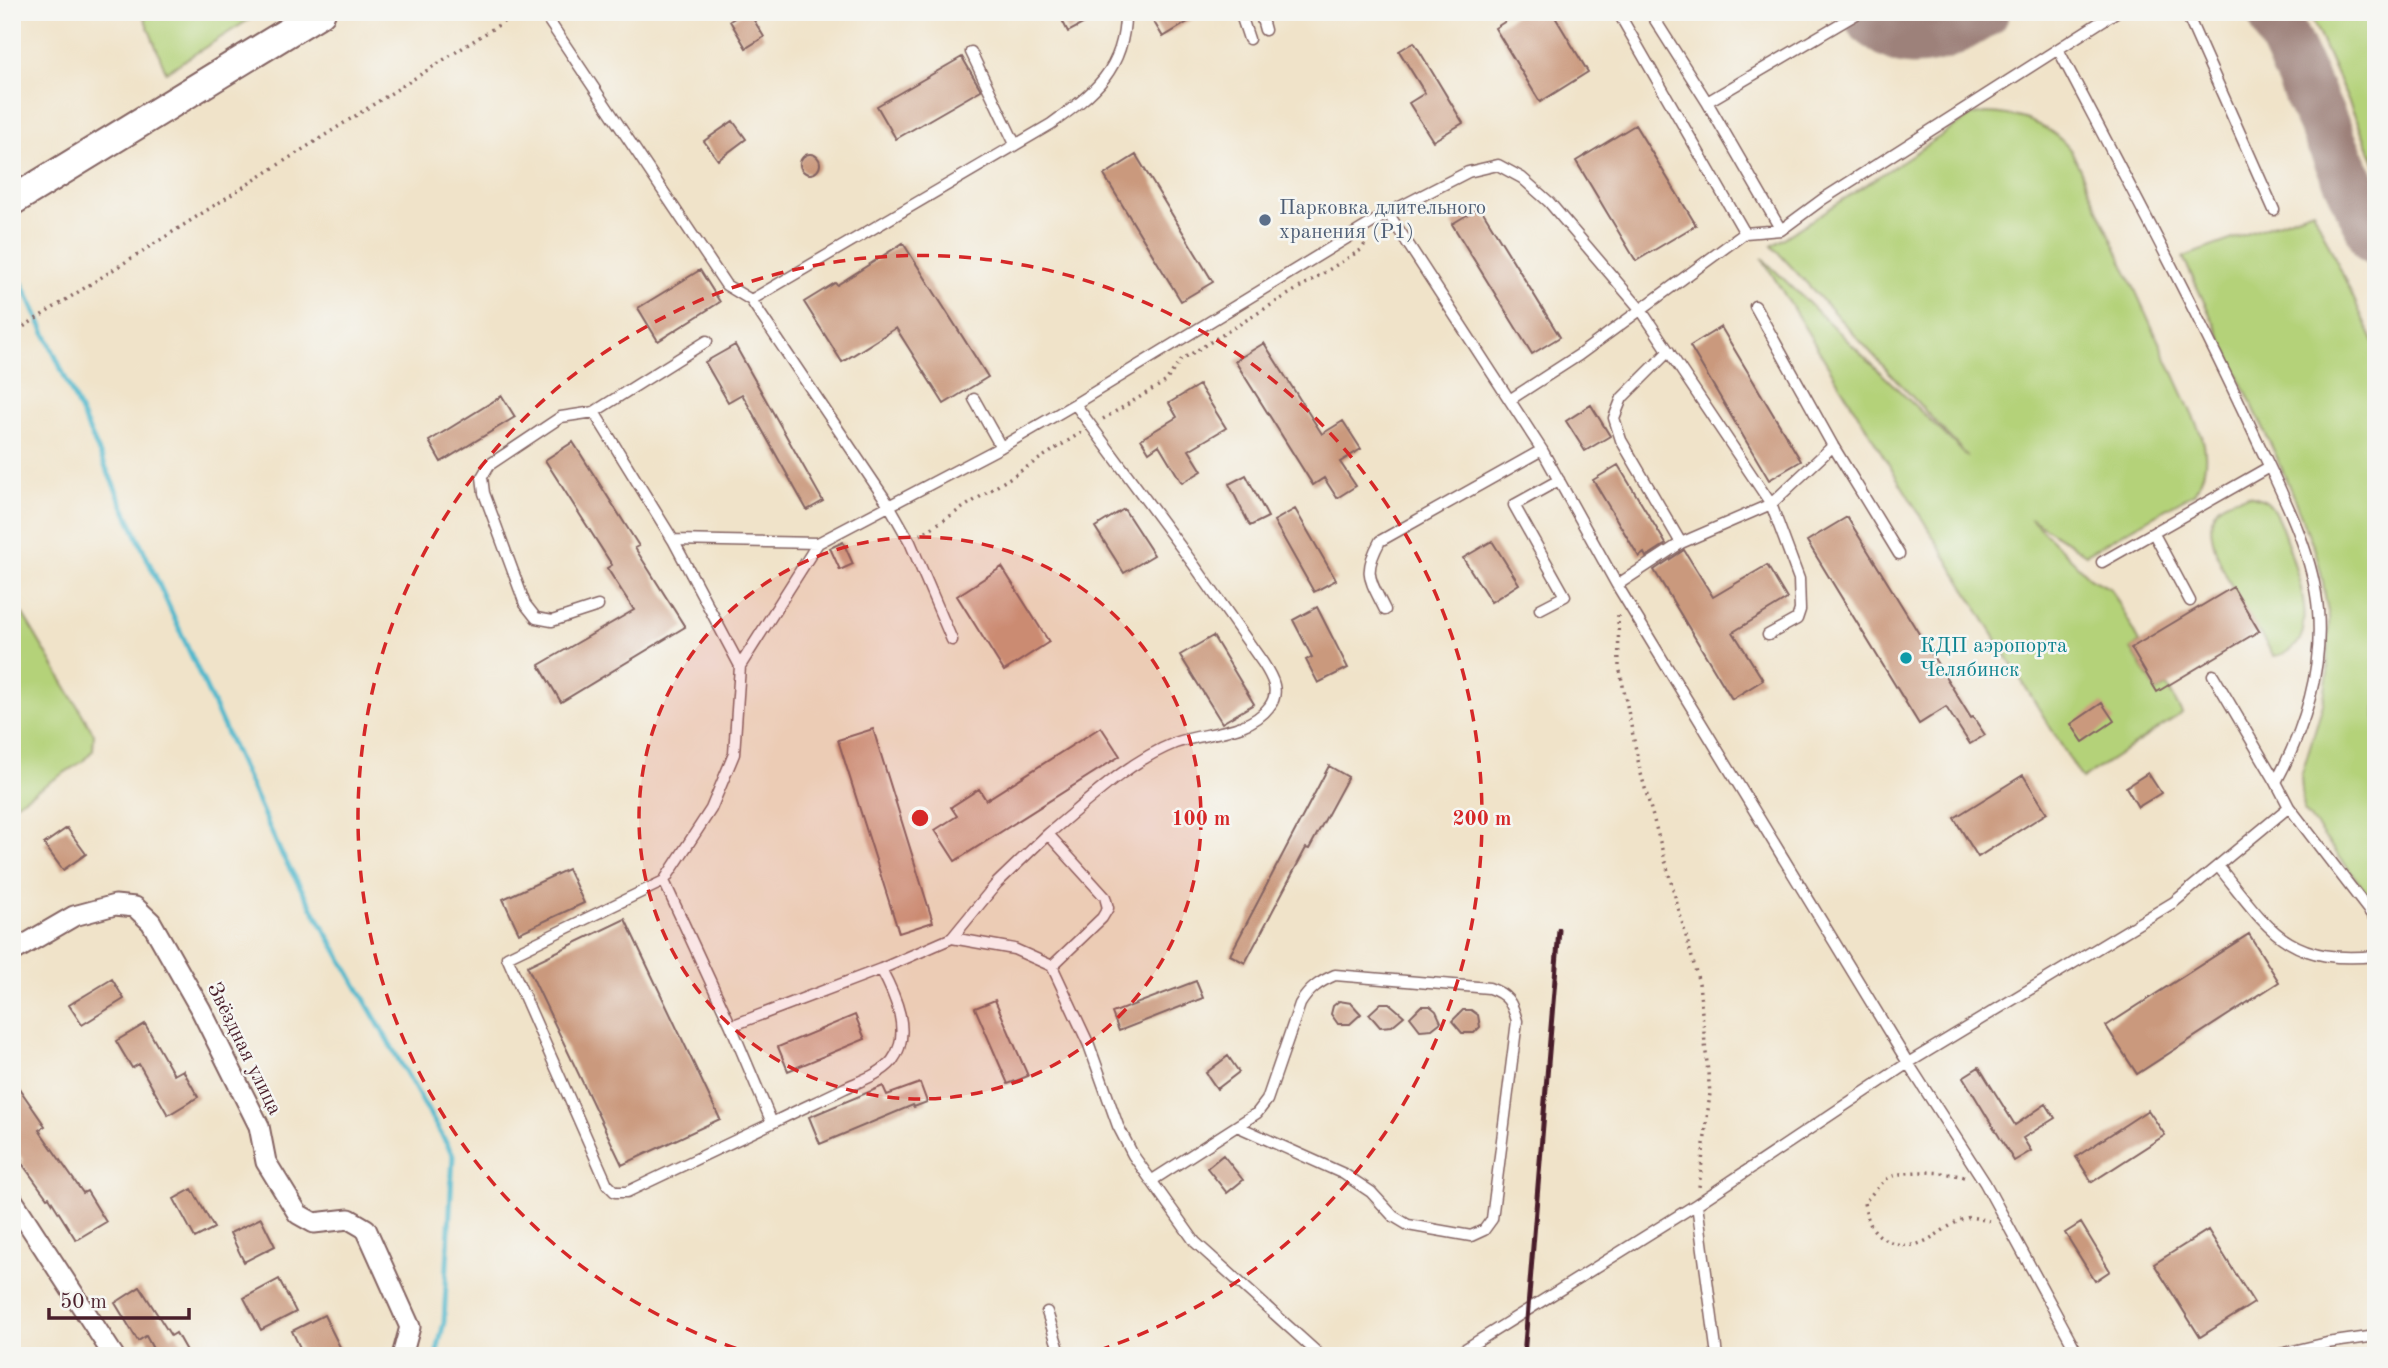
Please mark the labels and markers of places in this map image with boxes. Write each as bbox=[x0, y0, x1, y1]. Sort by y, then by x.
place label: Парковка длительного хранения (P1) bbox=[1279, 198, 1486, 243]
marker: Парковка длительного хранения (P1) bbox=[1257, 212, 1273, 228]
place label: КДП аэропорта Челябинск bbox=[1920, 636, 2067, 681]
marker: КДП аэропорта Челябинск bbox=[1898, 650, 1914, 666]
centre of rings bbox=[908, 806, 932, 830]

